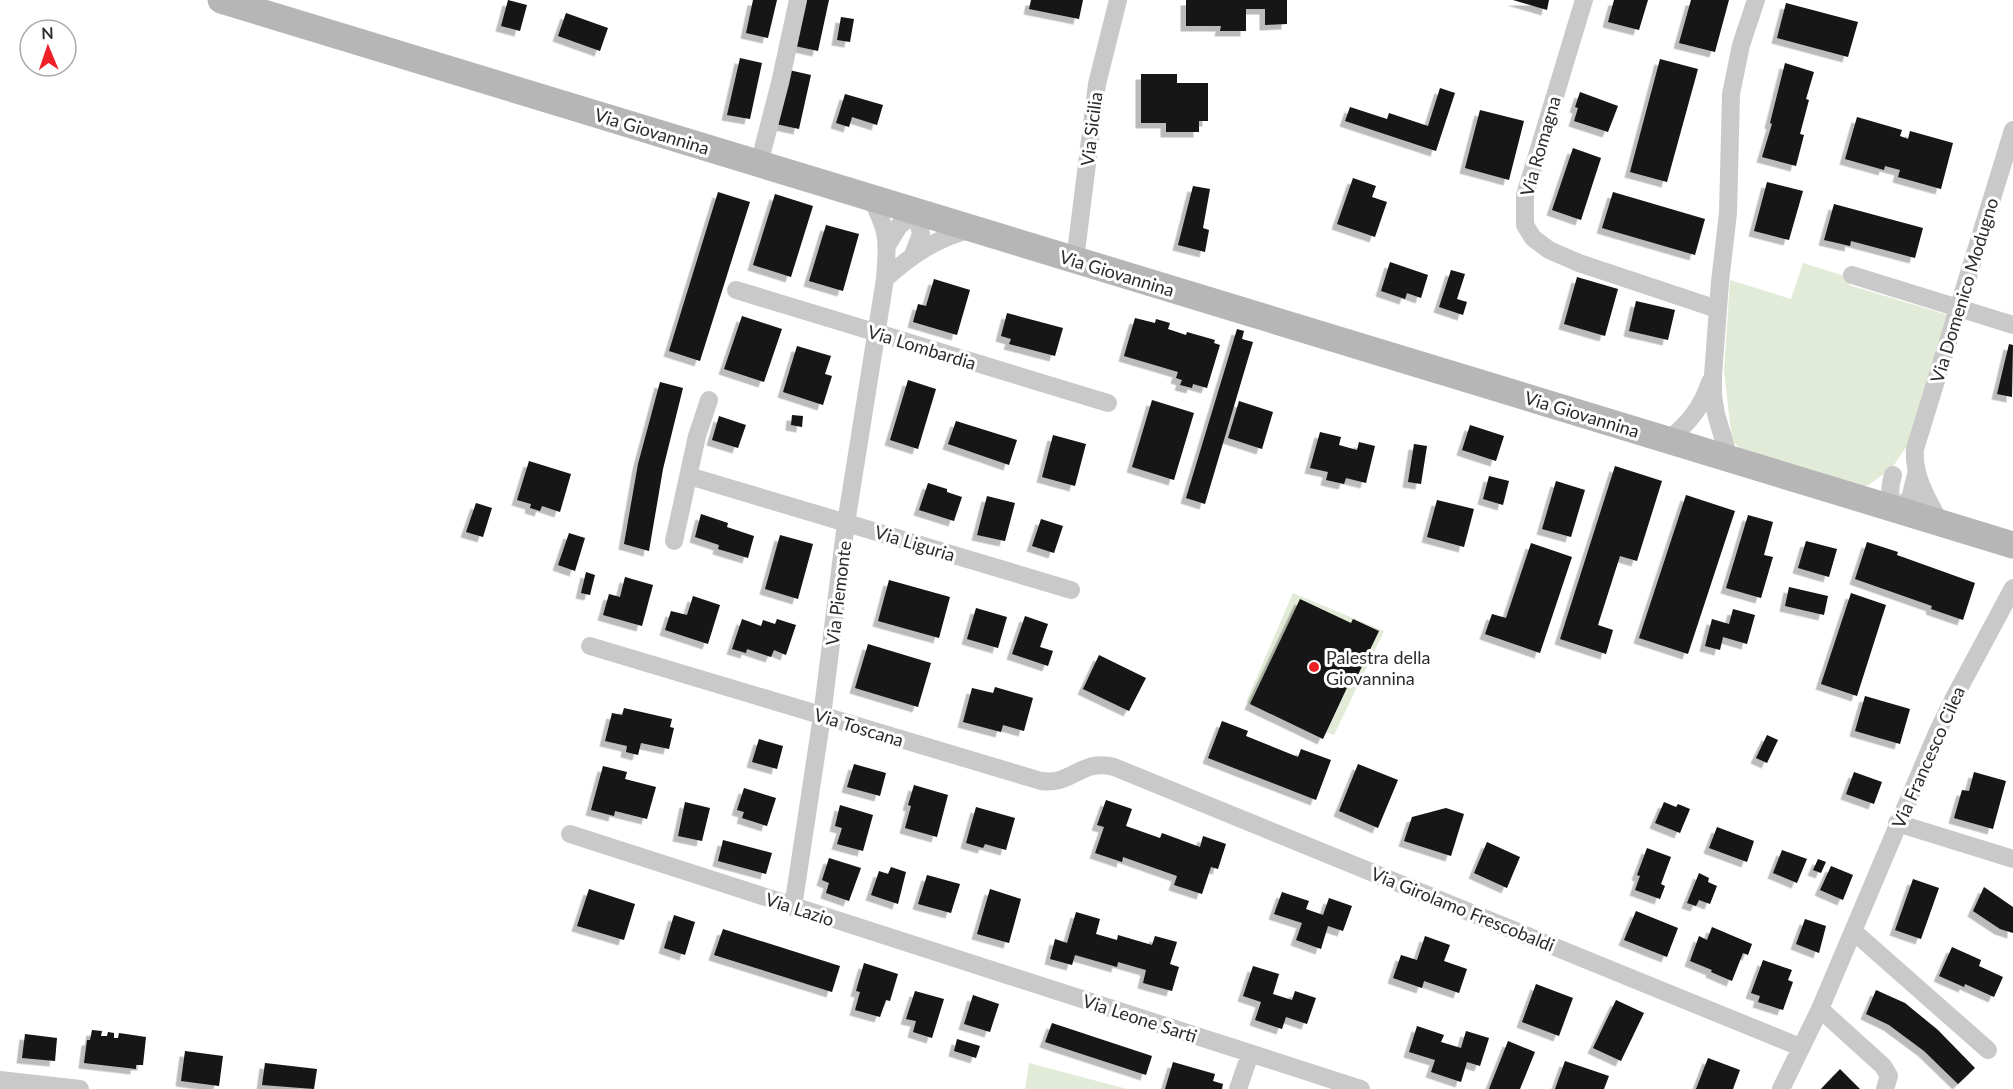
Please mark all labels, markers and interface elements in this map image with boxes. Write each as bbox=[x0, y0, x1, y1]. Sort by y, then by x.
north arrow bbox=[18, 18, 78, 78]
text: N bbox=[41, 23, 54, 42]
street label: Via Sicilia bbox=[1076, 91, 1106, 167]
street label: Via Romagna bbox=[1515, 93, 1565, 199]
street label: Via Giovannina bbox=[592, 103, 712, 159]
street label: Via Domenico Modugno bbox=[1925, 195, 2003, 385]
street label: Via Giovannina bbox=[1057, 245, 1177, 301]
street label: Via Lombardia bbox=[865, 320, 979, 374]
street label: Via Giovannina bbox=[1522, 386, 1642, 442]
street label: Via Liguria bbox=[872, 520, 958, 566]
street label: Via Piemonte bbox=[821, 539, 855, 647]
place label: Palestra della Giovannina bbox=[1326, 646, 1430, 689]
marker: Palestra della Giovannina bbox=[1307, 660, 1321, 674]
street label: Via Francesco Cilea bbox=[1887, 683, 1969, 831]
street label: Via Toscana bbox=[812, 703, 906, 751]
street label: Via Girolamo Frescobaldi bbox=[1368, 862, 1558, 956]
street label: Via Lazio bbox=[763, 888, 837, 930]
street label: Via Leone Sarti bbox=[1080, 989, 1200, 1047]

